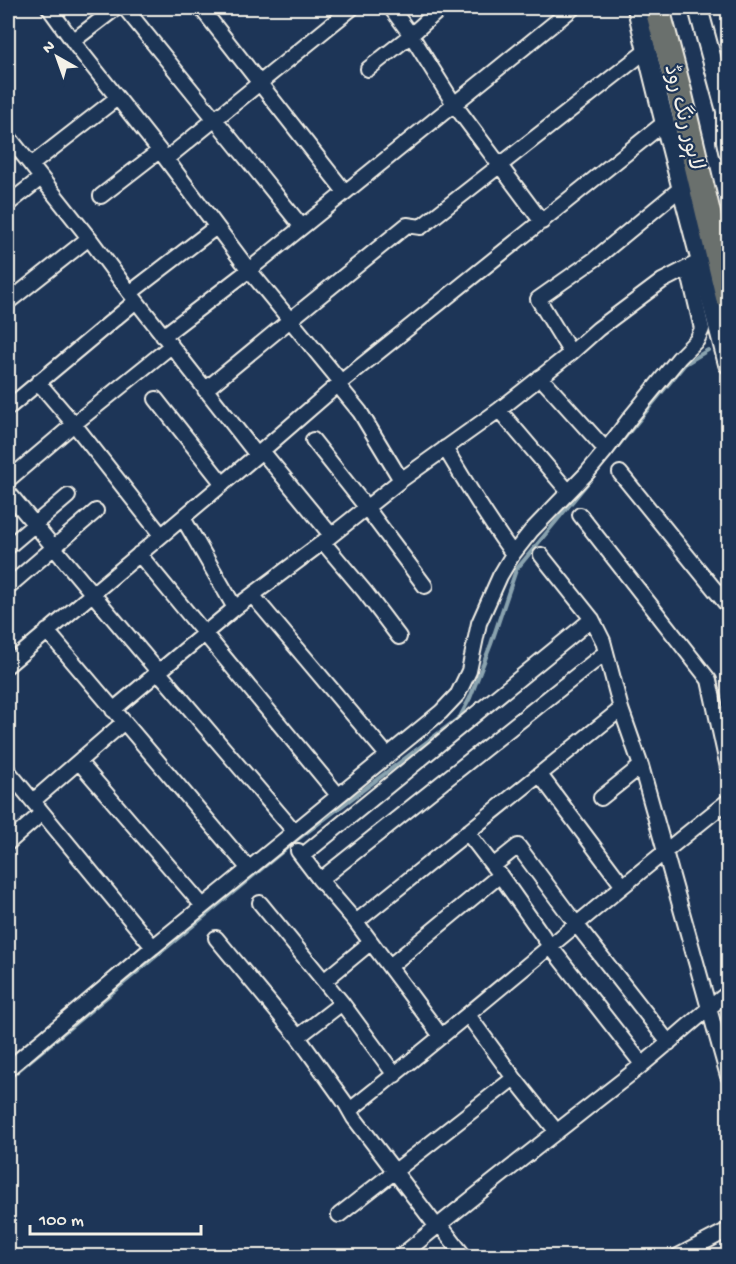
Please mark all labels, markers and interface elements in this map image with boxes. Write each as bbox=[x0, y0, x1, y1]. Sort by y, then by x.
north arrow bbox=[27, 27, 87, 87]
text: N bbox=[39, 37, 60, 59]
street label: لاہور رنگ روڈ bbox=[656, 62, 710, 173]
scale bar bbox=[30, 1198, 201, 1236]
text: 100 m bbox=[38, 1211, 84, 1232]

